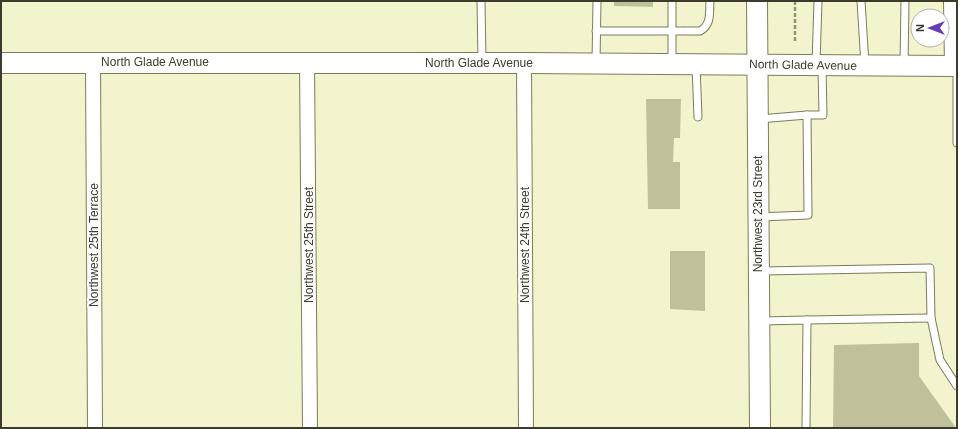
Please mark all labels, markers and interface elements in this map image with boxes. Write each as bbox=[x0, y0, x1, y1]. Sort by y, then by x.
north arrow bbox=[910, 8, 950, 48]
text: N bbox=[914, 24, 926, 32]
street label: North Glade Avenue bbox=[101, 55, 209, 69]
street label: North Glade Avenue bbox=[425, 56, 533, 70]
street label: North Glade Avenue bbox=[749, 57, 857, 73]
street label: Northwest 23rd Street bbox=[751, 155, 765, 272]
street label: Northwest 25th Terrace bbox=[87, 183, 101, 307]
street label: Northwest 25th Street bbox=[302, 186, 316, 303]
street label: Northwest 24th Street bbox=[518, 186, 532, 303]

